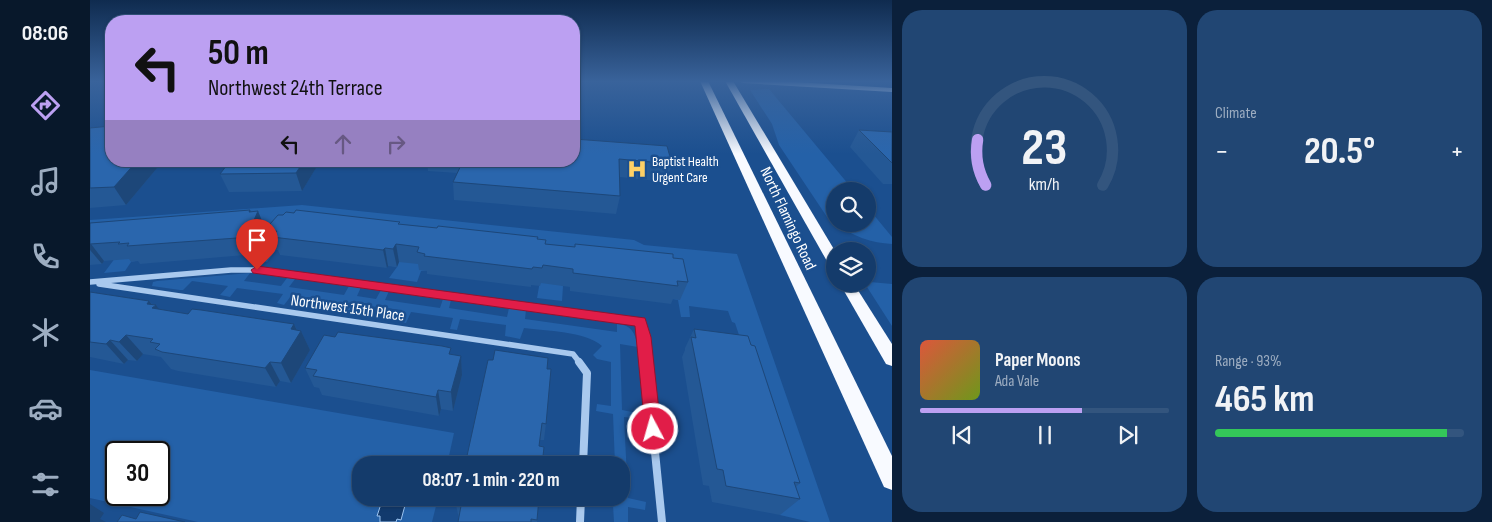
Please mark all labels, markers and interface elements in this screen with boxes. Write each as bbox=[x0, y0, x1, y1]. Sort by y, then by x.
text: 08:06 bbox=[22, 20, 68, 47]
text: 50 m bbox=[208, 32, 269, 75]
icon: left bbox=[125, 35, 190, 100]
text: Northwest 24th Terrace bbox=[208, 75, 383, 102]
icon: directions bbox=[28, 88, 63, 123]
text: Climate bbox=[1215, 104, 1257, 123]
text: 23 bbox=[1021, 117, 1068, 180]
text: 20.5° bbox=[1304, 129, 1375, 174]
icon: left bbox=[276, 130, 304, 158]
icon: ahead bbox=[329, 130, 357, 158]
icon: right bbox=[382, 130, 410, 158]
text: − bbox=[1215, 135, 1229, 168]
text: + bbox=[1450, 135, 1464, 168]
place label: Baptist Health Urgent Care bbox=[652, 153, 719, 186]
hospital icon: Baptist Health Urgent Care bbox=[626, 158, 648, 180]
icon: music bbox=[28, 164, 63, 199]
street label: North Flamingo Road bbox=[756, 164, 820, 273]
text: km/h bbox=[1029, 174, 1060, 195]
map controls bbox=[826, 182, 876, 292]
button: search bbox=[826, 182, 876, 232]
pin bbox=[236, 219, 278, 270]
icon: arrive bbox=[243, 226, 271, 254]
icon: phone bbox=[28, 239, 63, 274]
button: layers bbox=[826, 242, 876, 292]
street label: Northwest 15th Place bbox=[290, 291, 406, 326]
icon: climate bbox=[28, 315, 63, 350]
text: Paper Moons bbox=[995, 349, 1081, 372]
text: Range · 93% bbox=[1215, 352, 1282, 371]
text: Ada Vale bbox=[995, 372, 1039, 391]
text: 465 km bbox=[1215, 377, 1314, 422]
icon: car bbox=[28, 391, 63, 426]
position arrow bbox=[626, 402, 678, 454]
icon: previous bbox=[948, 421, 976, 449]
icon: pause bbox=[1031, 421, 1059, 449]
icon: next bbox=[1114, 421, 1142, 449]
speed limit sign: 30 bbox=[105, 441, 170, 506]
icon: filters bbox=[28, 467, 63, 502]
text: 08:07 · 1 min · 220 m bbox=[422, 469, 560, 492]

